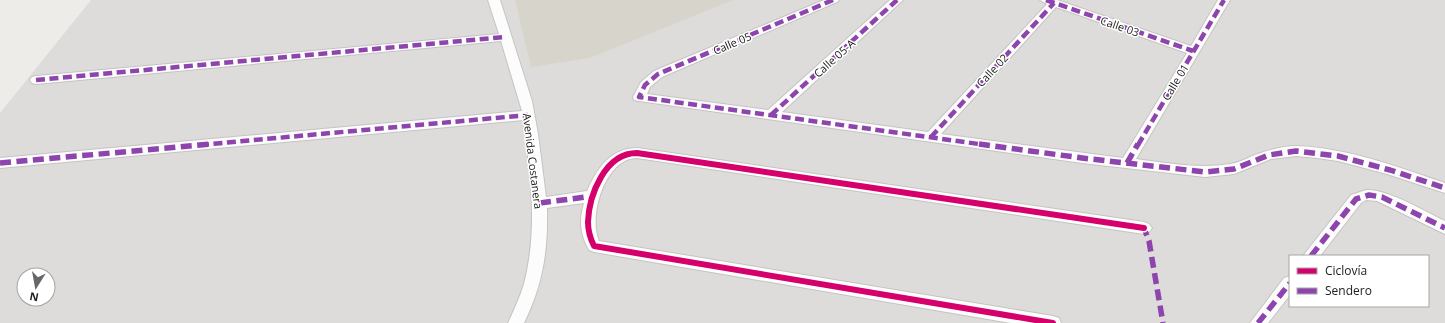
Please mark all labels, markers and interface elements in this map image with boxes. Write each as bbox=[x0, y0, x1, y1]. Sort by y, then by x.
street label: Calle 03 bbox=[1099, 12, 1141, 40]
street label: Calle 05 bbox=[711, 28, 753, 58]
street label: Calle 05-A bbox=[810, 35, 858, 81]
street label: Calle 02 bbox=[973, 50, 1011, 90]
street label: Calle 01 bbox=[1158, 61, 1192, 103]
street label: Avenida Costanera bbox=[520, 112, 546, 210]
legend bbox=[1289, 255, 1429, 307]
text: Ciclovía bbox=[1325, 262, 1367, 279]
north arrow bbox=[16, 267, 56, 307]
text: Sendero bbox=[1325, 282, 1372, 299]
text: N bbox=[28, 289, 40, 306]

